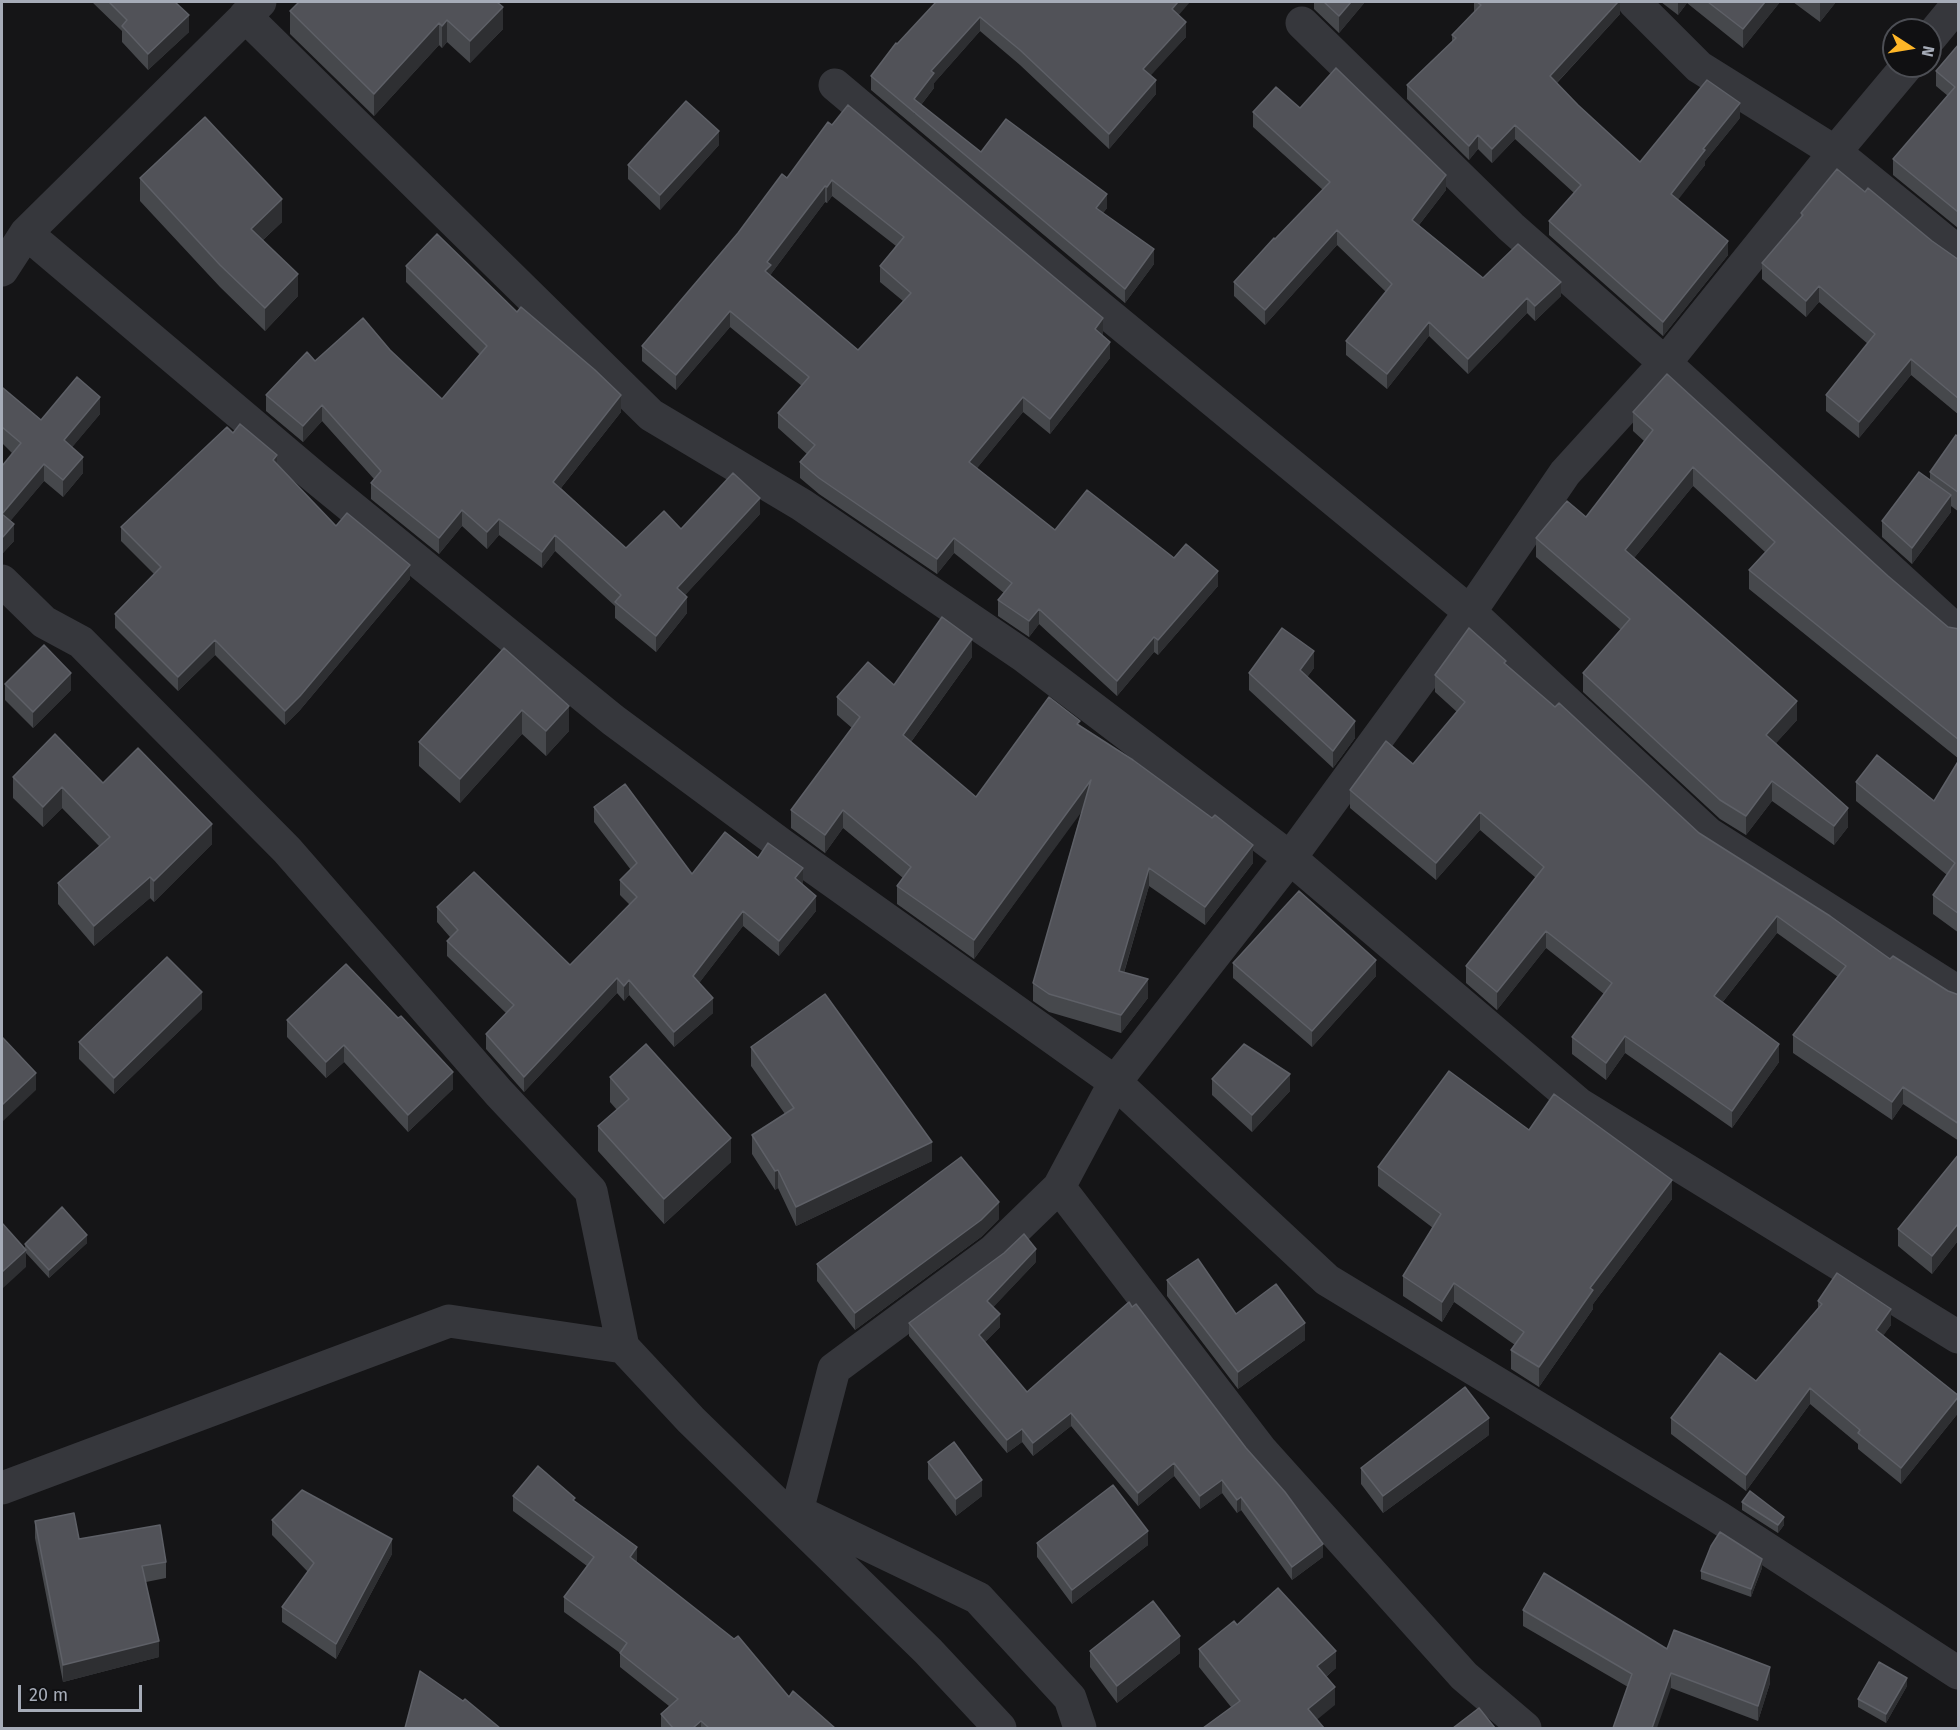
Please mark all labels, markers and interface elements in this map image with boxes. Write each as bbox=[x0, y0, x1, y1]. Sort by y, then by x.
north arrow bbox=[1882, 18, 1942, 78]
text: N bbox=[1918, 44, 1939, 59]
scale bar bbox=[21, 1673, 146, 1711]
text: 20 m bbox=[29, 1684, 68, 1706]

